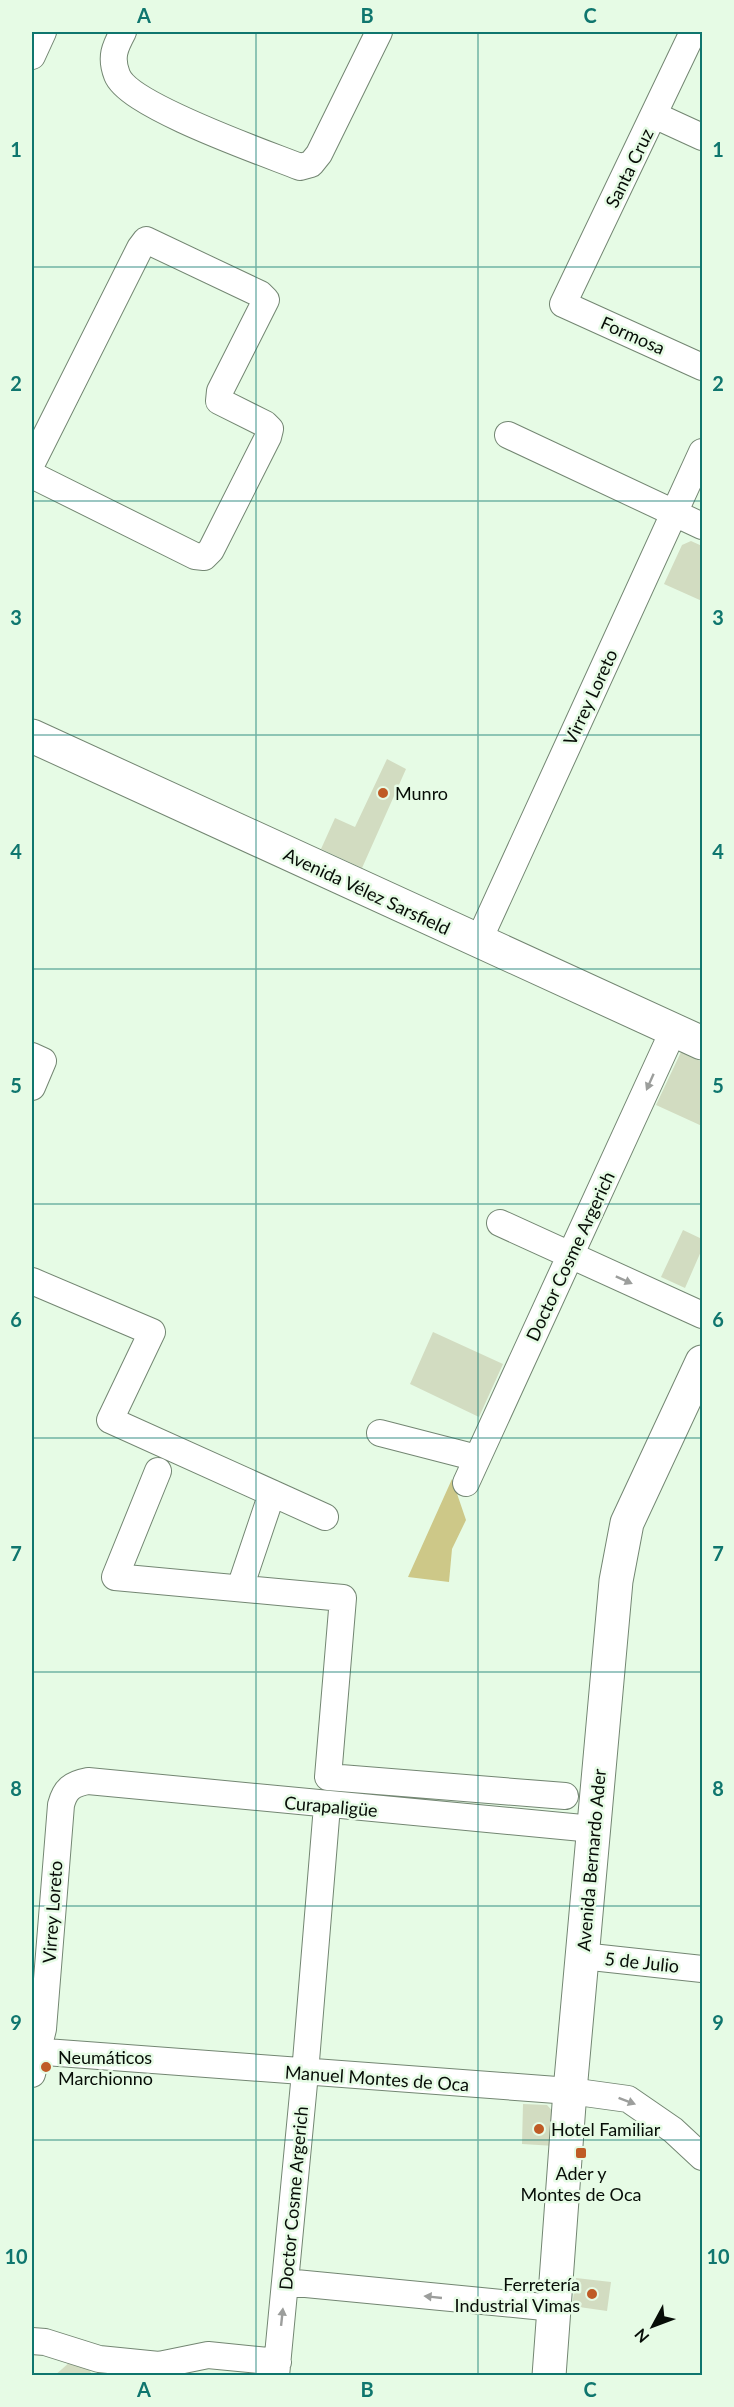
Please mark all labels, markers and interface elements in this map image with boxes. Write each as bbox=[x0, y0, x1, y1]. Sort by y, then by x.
text: A bbox=[136, 3, 151, 27]
text: B bbox=[360, 3, 374, 27]
text: C bbox=[583, 3, 597, 27]
street label: Santa Cruz bbox=[600, 125, 658, 211]
text: 1 bbox=[10, 137, 22, 161]
text: 1 bbox=[712, 137, 724, 161]
street label: Formosa bbox=[598, 311, 668, 359]
text: 2 bbox=[10, 371, 22, 395]
text: 2 bbox=[712, 371, 724, 395]
text: 3 bbox=[10, 605, 22, 629]
text: 3 bbox=[712, 605, 724, 629]
street label: Virrey Loreto bbox=[558, 646, 622, 748]
place label: Munro bbox=[395, 782, 448, 804]
marker: Munro bbox=[376, 786, 390, 800]
text: 4 bbox=[10, 839, 22, 863]
text: 4 bbox=[712, 839, 724, 863]
street label: Avenida Vélez Sarsfield bbox=[280, 843, 454, 939]
text: 5 bbox=[10, 1073, 22, 1097]
text: 5 bbox=[712, 1073, 724, 1097]
one-way arrow bbox=[645, 1074, 654, 1091]
street label: Doctor Cosme Argerich bbox=[521, 1168, 619, 1344]
one-way arrow bbox=[616, 1275, 634, 1285]
text: 6 bbox=[10, 1307, 22, 1331]
text: 6 bbox=[712, 1307, 724, 1331]
text: 7 bbox=[10, 1541, 22, 1565]
text: 7 bbox=[712, 1541, 724, 1565]
street label: Avenida Bernardo Ader bbox=[572, 1767, 610, 1952]
text: 8 bbox=[10, 1776, 22, 1800]
text: 8 bbox=[712, 1776, 724, 1800]
street label: Curapaligüe bbox=[283, 1791, 379, 1821]
street label: Virrey Loreto bbox=[37, 1860, 67, 1964]
street label: 5 de Julio bbox=[604, 1947, 680, 1977]
text: 9 bbox=[10, 2010, 22, 2034]
text: 9 bbox=[712, 2010, 724, 2034]
place label: Neumáticos Marchionno bbox=[58, 2046, 153, 2089]
marker: Neumáticos Marchionno bbox=[39, 2060, 53, 2074]
street label: Manuel Montes de Oca bbox=[284, 2061, 470, 2095]
one-way arrow bbox=[619, 2097, 637, 2107]
street label: Doctor Cosme Argerich bbox=[274, 2105, 312, 2291]
place label: Hotel Familiar bbox=[551, 2118, 661, 2140]
marker: Hotel Familiar bbox=[532, 2122, 546, 2136]
marker: Ader y Montes de Oca bbox=[574, 2146, 588, 2160]
place label: Ader y Montes de Oca bbox=[521, 2162, 641, 2205]
text: 10 bbox=[4, 2244, 28, 2268]
text: 10 bbox=[706, 2244, 730, 2268]
place label: Ferretería Industrial Vimas bbox=[455, 2273, 580, 2316]
marker: Ferretería Industrial Vimas bbox=[585, 2287, 599, 2301]
one-way arrow bbox=[424, 2292, 443, 2302]
north arrow bbox=[623, 2296, 683, 2356]
one-way arrow bbox=[277, 2308, 287, 2327]
text: N bbox=[630, 2325, 653, 2347]
text: A bbox=[136, 2377, 151, 2401]
text: B bbox=[360, 2377, 374, 2401]
text: C bbox=[583, 2377, 597, 2401]

